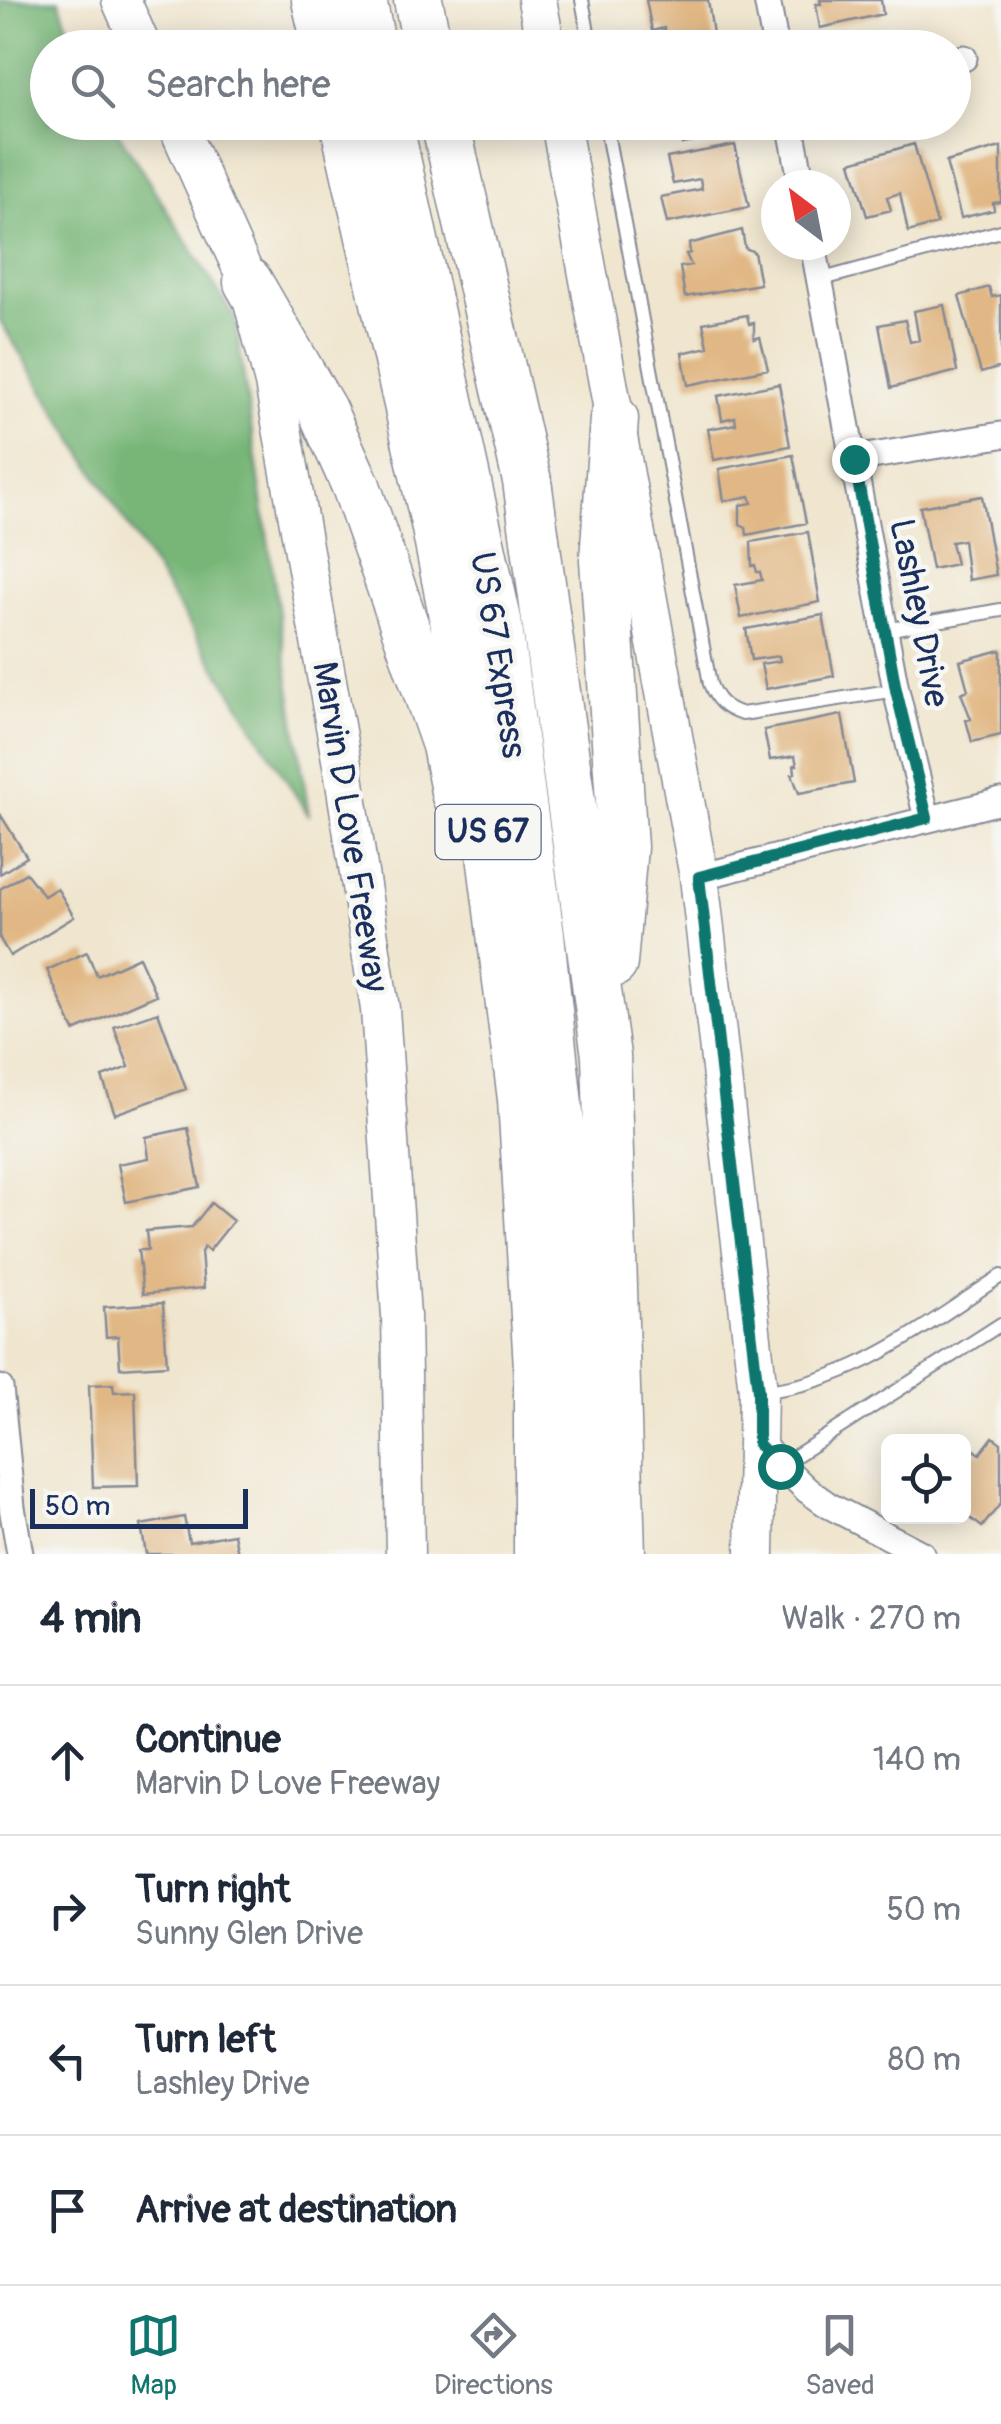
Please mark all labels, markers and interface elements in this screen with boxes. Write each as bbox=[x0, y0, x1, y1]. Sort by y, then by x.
search box bbox=[30, 30, 971, 140]
icon: search bbox=[65, 58, 120, 113]
text: Search here bbox=[145, 61, 331, 109]
north arrow bbox=[761, 170, 851, 260]
route end bbox=[832, 437, 878, 483]
street label: Lashley Drive bbox=[879, 515, 959, 711]
street label: US 67 Express bbox=[460, 549, 536, 762]
street label: Marvin D Love Freeway bbox=[302, 659, 398, 995]
road number: US 67 bbox=[436, 805, 540, 859]
map controls bbox=[881, 1434, 971, 1524]
button: locate bbox=[881, 1434, 971, 1524]
route start bbox=[758, 1444, 804, 1490]
scale bar bbox=[30, 1484, 248, 1528]
text: 50 m bbox=[45, 1489, 110, 1524]
text: 4 min bbox=[40, 1593, 142, 1645]
text: Walk · 270 m bbox=[782, 1599, 961, 1639]
text: Continue bbox=[135, 1716, 281, 1764]
icon: ahead bbox=[40, 1733, 95, 1788]
text: 140 m bbox=[873, 1740, 961, 1780]
text: Marvin D Love Freeway bbox=[135, 1764, 440, 1804]
text: Turn right bbox=[135, 1866, 290, 1914]
icon: right bbox=[40, 1883, 95, 1938]
text: 50 m bbox=[886, 1890, 961, 1930]
text: Sunny Glen Drive bbox=[135, 1914, 363, 1954]
text: Turn left bbox=[135, 2016, 276, 2064]
icon: left bbox=[40, 2033, 95, 2088]
text: 80 m bbox=[888, 2040, 961, 2080]
text: Lashley Drive bbox=[135, 2064, 310, 2104]
icon: arrive bbox=[40, 2183, 95, 2238]
text: Arrive at destination bbox=[135, 2186, 457, 2234]
tab: Map bbox=[126, 2308, 181, 2403]
tab: Directions bbox=[434, 2308, 553, 2403]
tab: Saved bbox=[805, 2308, 875, 2403]

